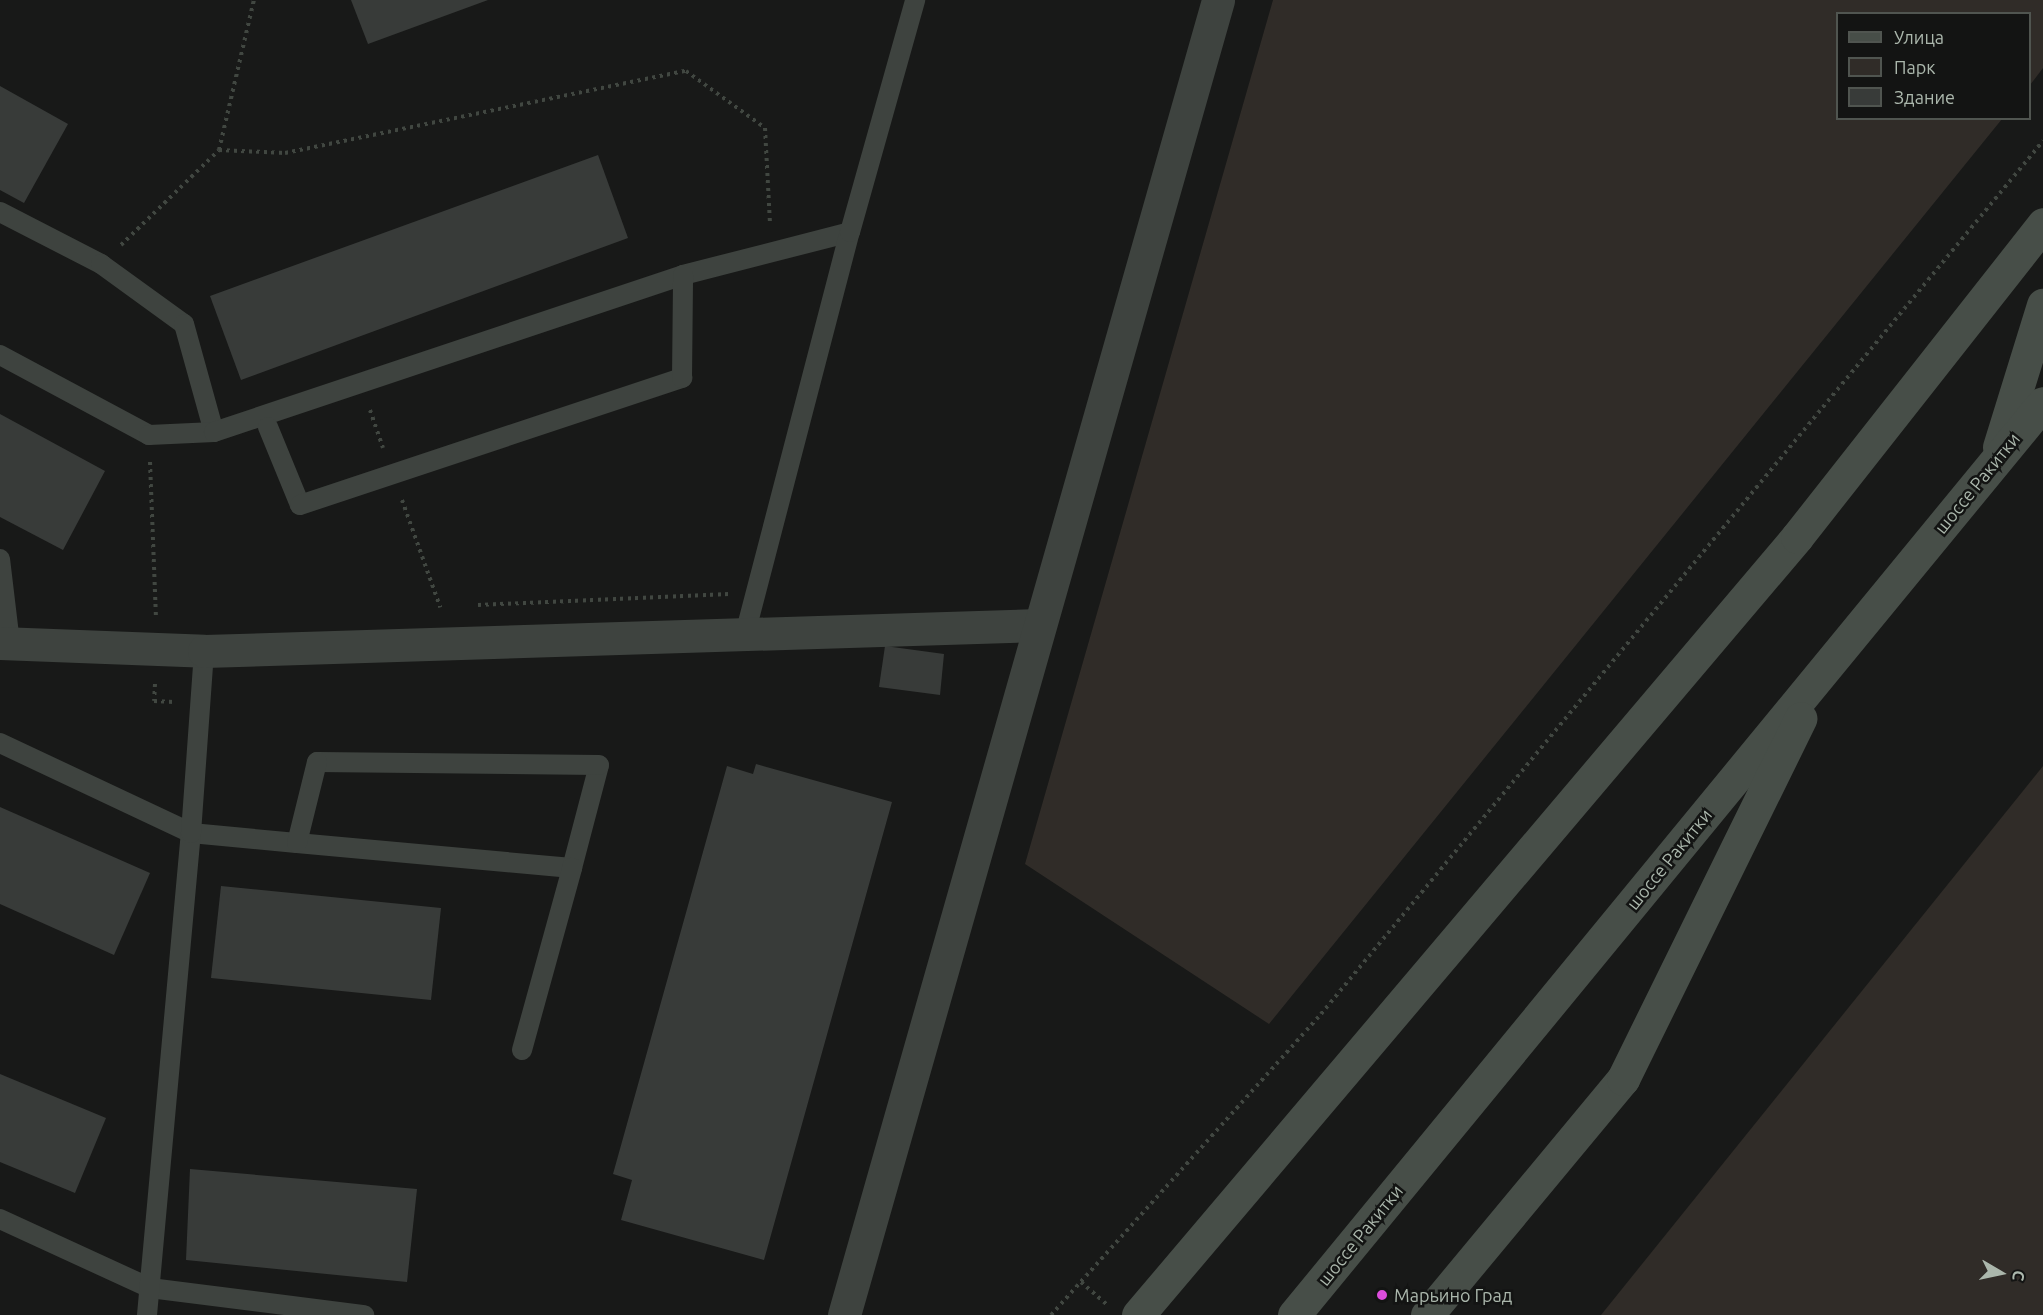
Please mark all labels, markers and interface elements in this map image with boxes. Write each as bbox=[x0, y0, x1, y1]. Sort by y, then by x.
legend bbox=[1836, 12, 2031, 120]
text: Улица bbox=[1894, 27, 1944, 47]
text: Парк bbox=[1894, 57, 1935, 77]
text: Здание bbox=[1894, 87, 1955, 107]
street label: шоссе Ракитки bbox=[1930, 428, 2024, 538]
street label: шоссе Ракитки bbox=[1622, 804, 1716, 914]
street label: шоссе Ракитки bbox=[1313, 1180, 1407, 1290]
north arrow bbox=[1971, 1243, 2031, 1303]
text: С bbox=[2009, 1269, 2028, 1282]
place label: Марьино Град bbox=[1394, 1284, 1512, 1306]
marker: Марьино Град bbox=[1375, 1288, 1389, 1302]

